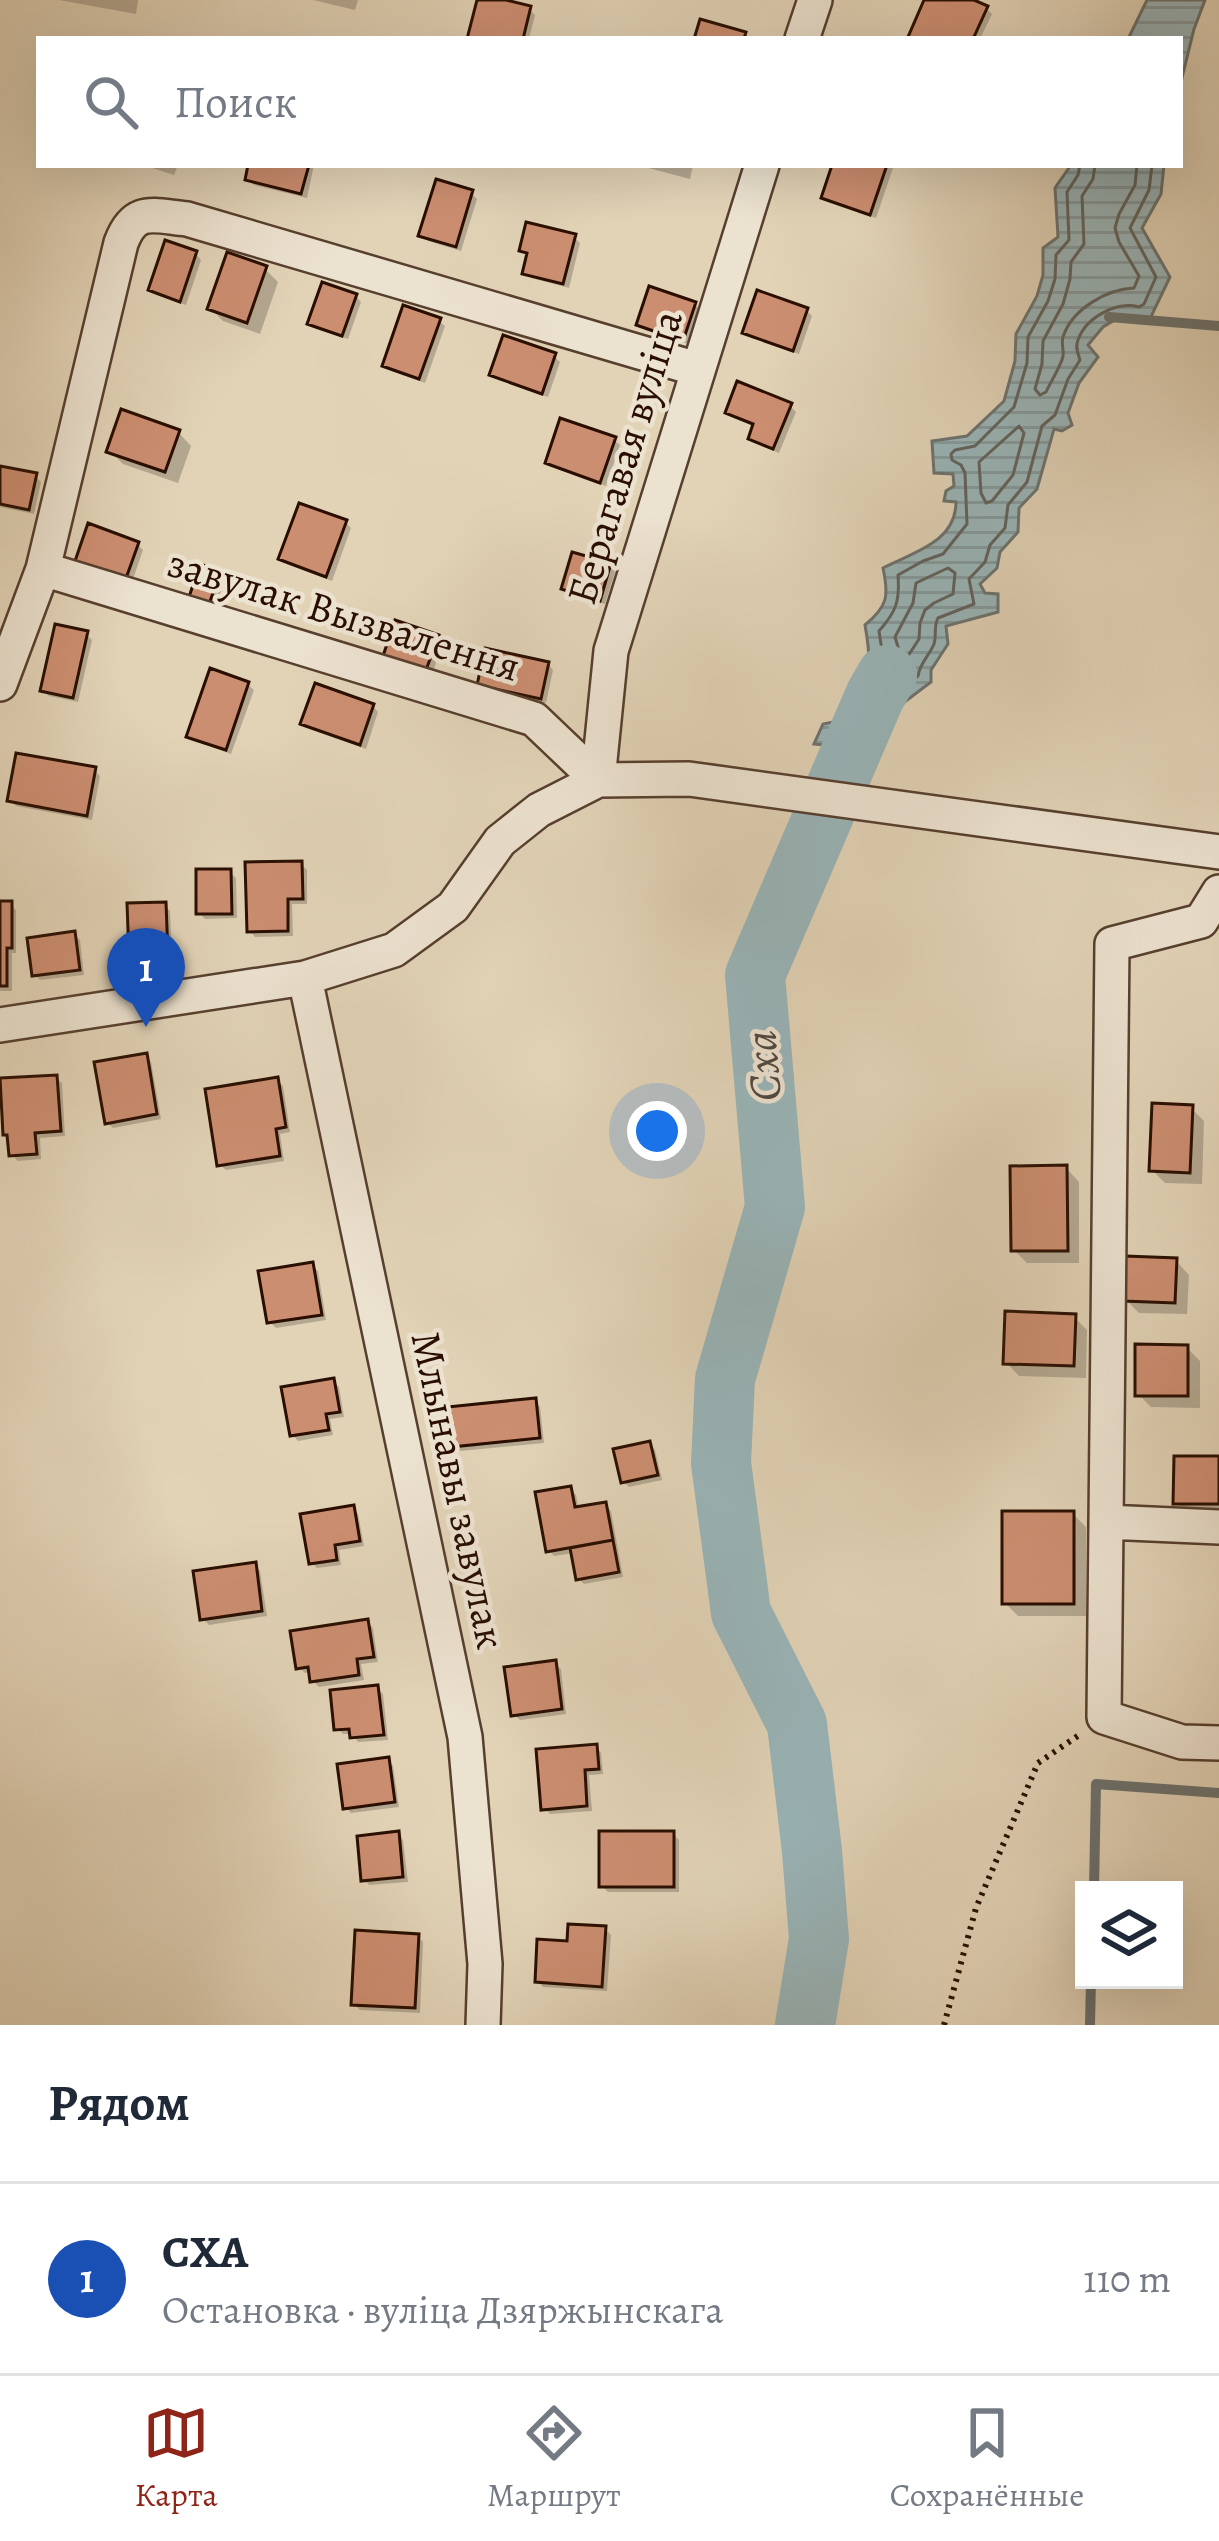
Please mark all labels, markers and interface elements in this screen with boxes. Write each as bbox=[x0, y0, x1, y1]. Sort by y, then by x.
search box bbox=[36, 36, 1183, 168]
icon: search bbox=[78, 69, 144, 135]
text: Поиск bbox=[174, 71, 297, 133]
street label: Берагавая вуліца bbox=[552, 302, 696, 611]
street label: завулак Вызвалення bbox=[161, 533, 527, 695]
pin: 1 bbox=[107, 928, 185, 1027]
water label: Сха bbox=[729, 1028, 797, 1104]
your location bbox=[627, 1101, 687, 1161]
street label: Млынавы завулак bbox=[398, 1326, 520, 1654]
map controls bbox=[1075, 1881, 1183, 1989]
button: layers bbox=[1075, 1881, 1183, 1989]
text: Рядом bbox=[48, 2068, 190, 2138]
text: СХА bbox=[162, 2221, 248, 2283]
text: 1 bbox=[80, 2252, 94, 2305]
text: 110 m bbox=[1083, 2252, 1171, 2305]
text: Остановка · вуліца Дзяржынскага bbox=[162, 2283, 724, 2336]
tab: Карта bbox=[135, 2400, 218, 2517]
tab: Маршрут bbox=[487, 2400, 621, 2517]
tab: Сохранённые bbox=[890, 2400, 1084, 2517]

